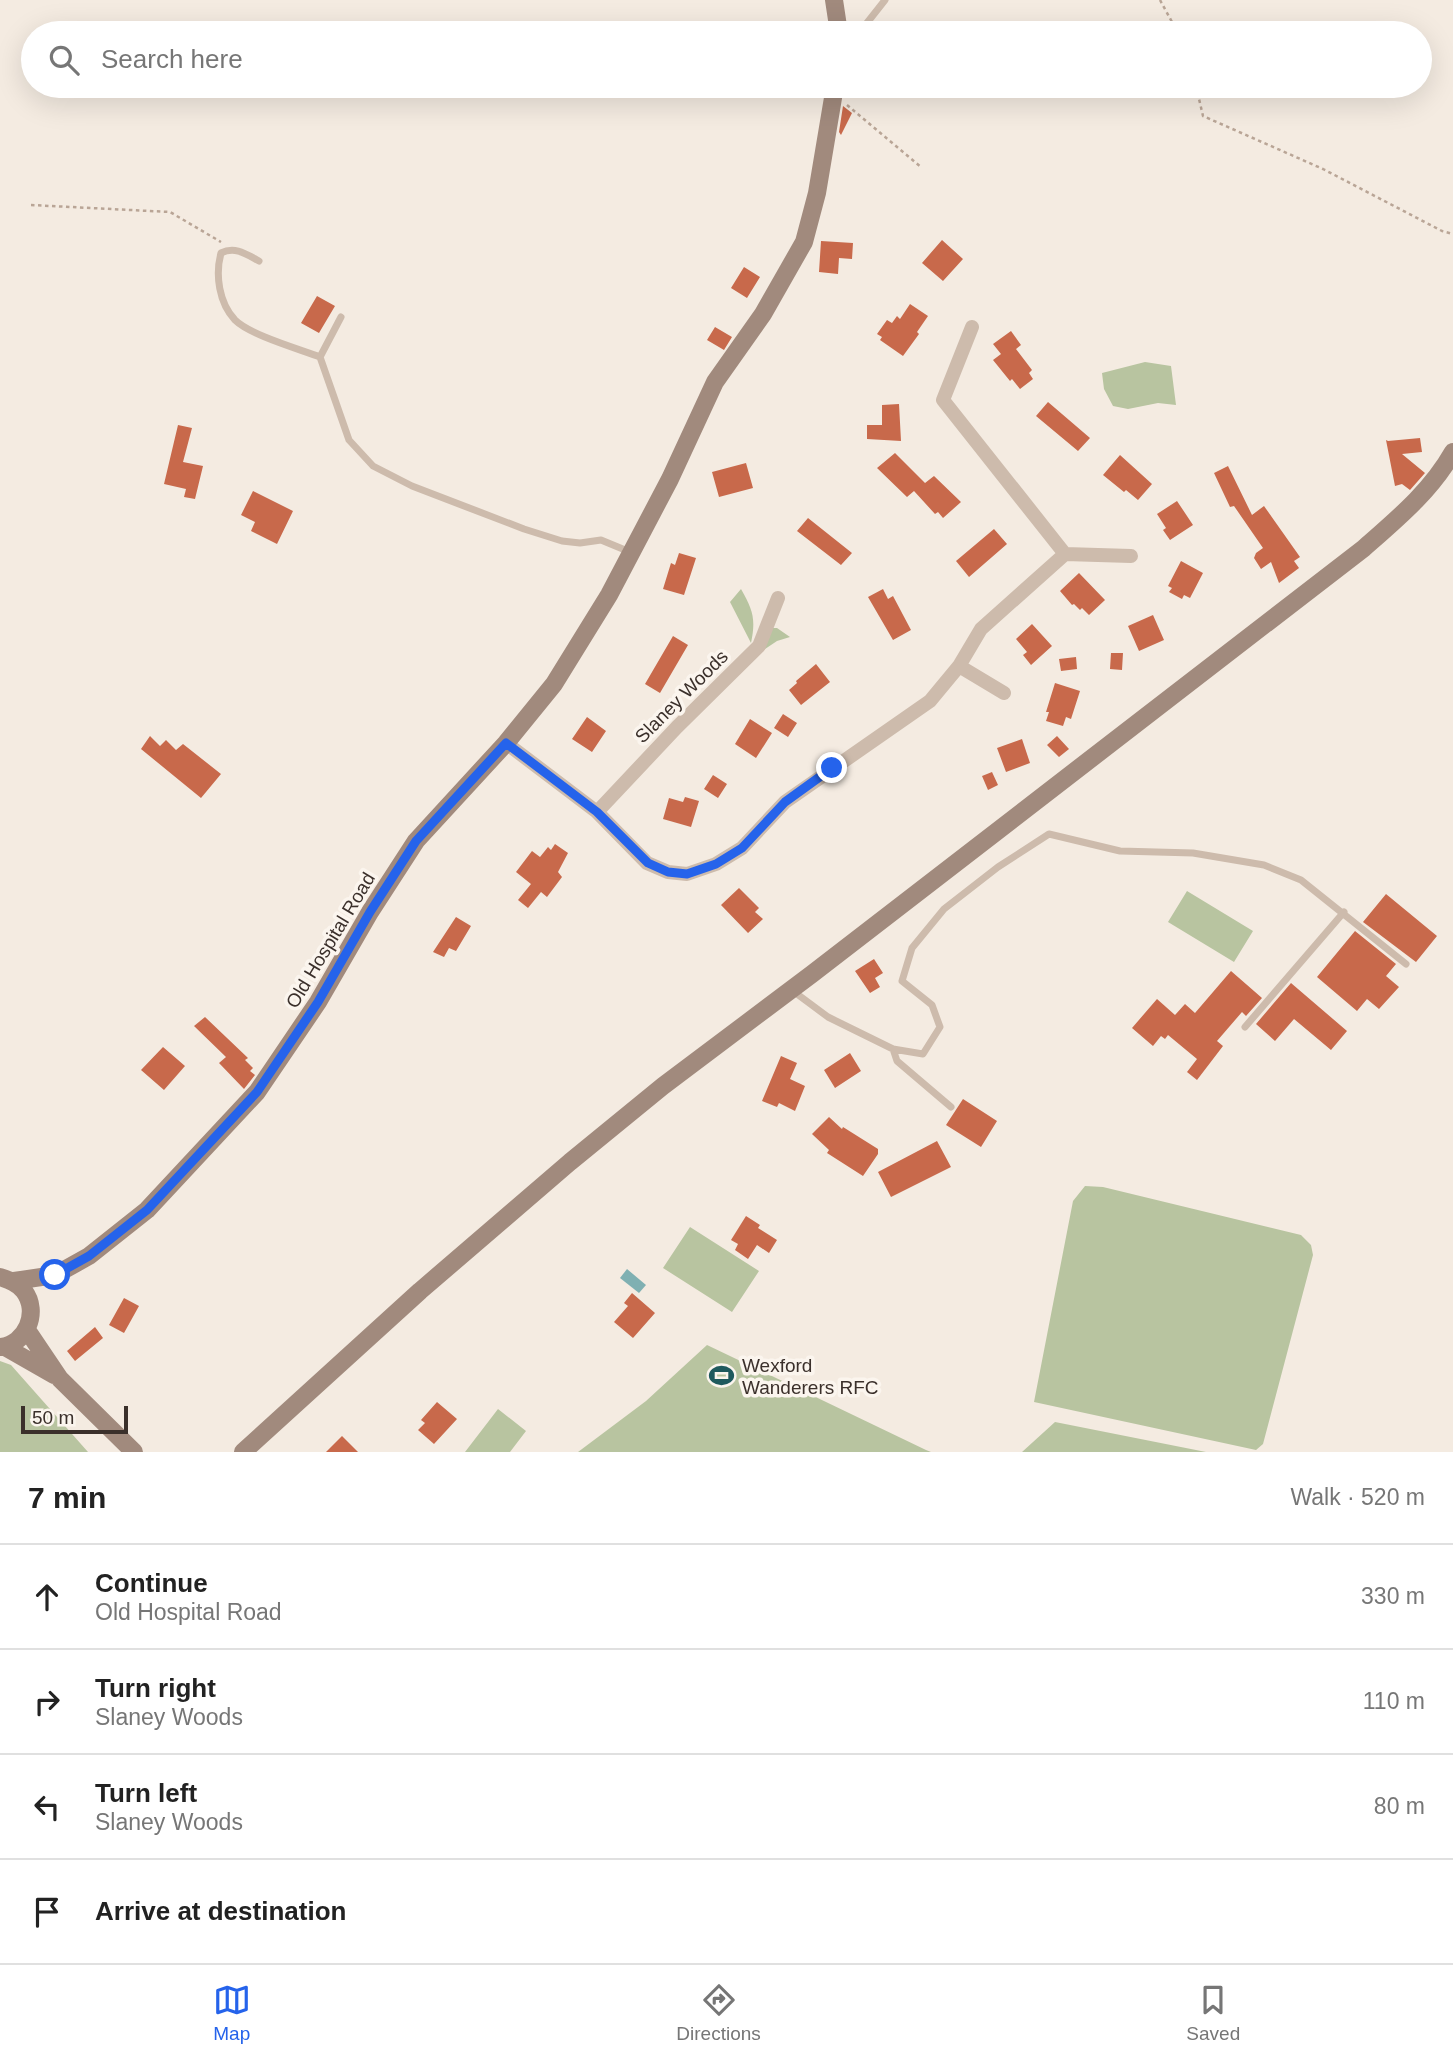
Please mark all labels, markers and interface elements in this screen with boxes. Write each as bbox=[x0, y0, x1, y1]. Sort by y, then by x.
search box bbox=[21, 21, 1432, 98]
icon: search bbox=[45, 41, 83, 79]
text: Search here bbox=[101, 44, 243, 74]
street label: Slaney Woods bbox=[631, 646, 732, 747]
route end bbox=[816, 752, 847, 783]
street label: Old Hospital Road bbox=[282, 869, 379, 1012]
route start bbox=[39, 1259, 70, 1290]
place label: Wexford Wanderers RFC bbox=[742, 1355, 879, 1398]
sports icon: Wexford Wanderers RFC bbox=[708, 1362, 736, 1390]
scale bar bbox=[21, 1403, 128, 1435]
text: 50 m bbox=[32, 1407, 74, 1428]
text: 7 min bbox=[28, 1481, 106, 1514]
text: Walk · 520 m bbox=[1290, 1484, 1425, 1510]
text: Continue bbox=[95, 1568, 208, 1598]
icon: ahead bbox=[28, 1578, 66, 1616]
text: 330 m bbox=[1361, 1583, 1425, 1609]
text: Old Hospital Road bbox=[95, 1599, 282, 1625]
text: Turn right bbox=[95, 1673, 216, 1703]
icon: right bbox=[28, 1683, 66, 1721]
text: 110 m bbox=[1363, 1688, 1425, 1714]
text: Slaney Woods bbox=[95, 1704, 243, 1730]
text: Turn left bbox=[95, 1778, 197, 1808]
icon: left bbox=[28, 1788, 66, 1826]
text: 80 m bbox=[1374, 1793, 1425, 1819]
text: Slaney Woods bbox=[95, 1809, 243, 1835]
icon: arrive bbox=[28, 1893, 66, 1931]
text: Arrive at destination bbox=[95, 1896, 346, 1926]
tab: Map bbox=[213, 1981, 251, 2045]
tab: Directions bbox=[676, 1981, 761, 2045]
tab: Saved bbox=[1186, 1981, 1240, 2045]

